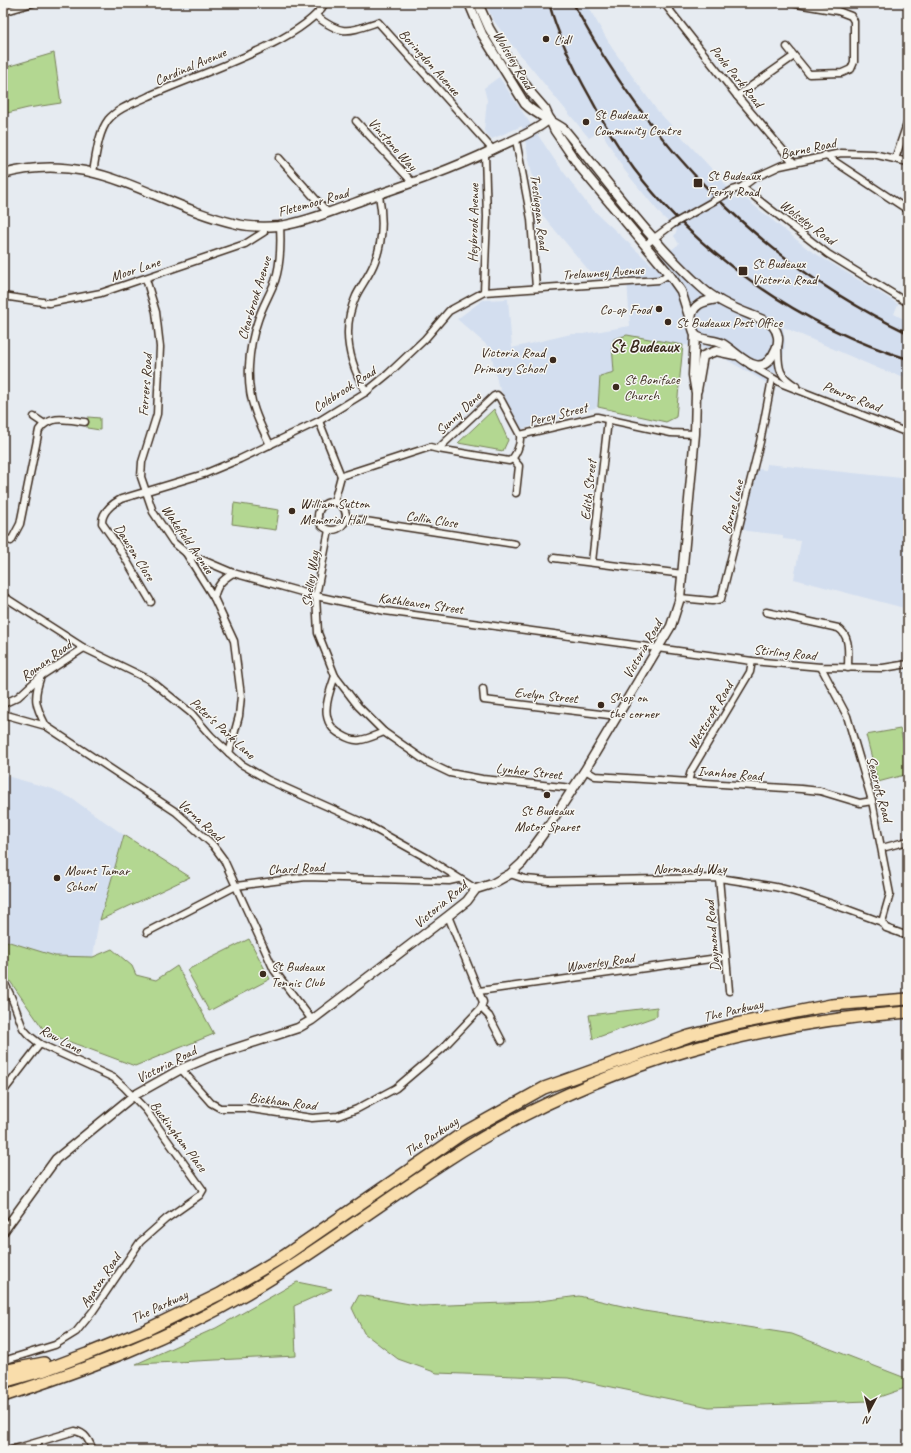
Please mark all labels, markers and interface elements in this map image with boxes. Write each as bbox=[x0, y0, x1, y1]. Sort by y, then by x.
street label: Boringdon Avenue bbox=[395, 26, 465, 100]
street label: Wolseley Road bbox=[489, 28, 539, 95]
place label: Lidl bbox=[554, 31, 573, 48]
marker: Lidl bbox=[541, 34, 551, 44]
street label: Poole Park Road bbox=[706, 42, 768, 113]
street label: Cardinal Avenue bbox=[152, 43, 230, 89]
place label: St Budeaux Community Centre bbox=[594, 106, 682, 139]
street label: Vinstone Way bbox=[364, 114, 422, 175]
marker: St Budeaux Community Centre bbox=[581, 117, 591, 127]
street label: Barne Road bbox=[779, 134, 840, 163]
place label: St Budeaux Ferry Road bbox=[707, 167, 762, 200]
street label: Tresluggan Road bbox=[526, 173, 553, 253]
marker: St Budeaux Ferry Road bbox=[692, 177, 704, 189]
street label: Heybrook Avenue bbox=[464, 182, 483, 263]
street label: Fletemoor Road bbox=[276, 184, 353, 221]
street label: Wolseley Road bbox=[777, 196, 841, 250]
street label: Moor Lane bbox=[108, 253, 163, 285]
street label: Clearbrook Avenue bbox=[234, 253, 276, 342]
place label: St Budeaux Victoria Road bbox=[752, 255, 819, 288]
street label: Trelawney Avenue bbox=[562, 261, 646, 284]
marker: St Budeaux Victoria Road bbox=[737, 265, 749, 277]
place label: Co-op Food bbox=[600, 301, 653, 318]
marker: Co-op Food bbox=[654, 304, 664, 314]
place label: St Budeaux Post Office bbox=[676, 314, 784, 331]
marker: St Budeaux Post Office bbox=[663, 317, 673, 327]
district label: St Budeaux bbox=[609, 335, 680, 357]
place label: Victoria Road Primary School bbox=[473, 344, 548, 377]
street label: Ferrers Road bbox=[135, 351, 156, 417]
marker: Victoria Road Primary School bbox=[548, 355, 558, 365]
street label: Colebrook Road bbox=[310, 361, 381, 416]
place label: St Boniface Church bbox=[624, 371, 681, 404]
street label: Pemros Road bbox=[820, 377, 885, 417]
marker: St Boniface Church bbox=[611, 382, 621, 392]
street label: Sunny Dene bbox=[432, 387, 486, 439]
street label: Percy Street bbox=[527, 399, 591, 430]
street label: Edith Street bbox=[577, 457, 600, 521]
street label: Barne Lane bbox=[718, 477, 748, 536]
place label: William Sutton Memorial Hall bbox=[300, 495, 370, 528]
street label: Wakefield Avenue bbox=[158, 502, 218, 578]
marker: William Sutton Memorial Hall bbox=[287, 506, 297, 516]
street label: Collin Close bbox=[405, 507, 460, 532]
street label: Dawson Close bbox=[110, 521, 160, 585]
street label: Shelley Way bbox=[298, 549, 323, 608]
street label: Kathleaven Street bbox=[378, 589, 466, 618]
street label: Victoria Road bbox=[619, 615, 667, 682]
street label: Roman Road bbox=[17, 635, 77, 685]
street label: Stirling Road bbox=[753, 641, 820, 665]
street label: Westcroft Road bbox=[684, 677, 738, 752]
street label: Evelyn Street bbox=[513, 684, 580, 707]
place label: Shop on the corner bbox=[609, 689, 660, 722]
street label: Peter's Park Lane bbox=[187, 694, 260, 764]
marker: Shop on the corner bbox=[596, 700, 606, 710]
street label: Seacroft Road bbox=[863, 755, 897, 826]
street label: Lynher Street bbox=[495, 760, 564, 784]
street label: Ivanhoe Road bbox=[697, 762, 766, 785]
marker: St Budeaux Motor Spares bbox=[542, 790, 552, 800]
street label: Verna Road bbox=[175, 796, 229, 847]
place label: St Budeaux Motor Spares bbox=[514, 802, 581, 835]
street label: Chard Road bbox=[267, 858, 327, 878]
street label: Normandy Way bbox=[653, 860, 728, 877]
place label: Mount Tamar School bbox=[65, 862, 131, 895]
marker: Mount Tamar School bbox=[52, 873, 62, 883]
street label: Victoria Road bbox=[410, 875, 472, 932]
street label: Daymond Road bbox=[701, 897, 724, 972]
street label: Waverley Road bbox=[565, 949, 638, 976]
place label: St Budeaux Tennis Club bbox=[271, 958, 325, 991]
marker: St Budeaux Tennis Club bbox=[258, 969, 268, 979]
street label: The Parkway bbox=[702, 995, 766, 1026]
street label: Row Lane bbox=[37, 1021, 86, 1058]
street label: Victoria Road bbox=[134, 1041, 201, 1087]
street label: Bickham Road bbox=[249, 1089, 320, 1114]
street label: Buckingham Place bbox=[146, 1098, 212, 1176]
street label: The Parkway bbox=[401, 1112, 462, 1160]
street label: Agaton Road bbox=[76, 1248, 126, 1310]
street label: The Parkway bbox=[128, 1285, 191, 1327]
north arrow bbox=[849, 1391, 889, 1431]
text: N bbox=[861, 1413, 872, 1428]

